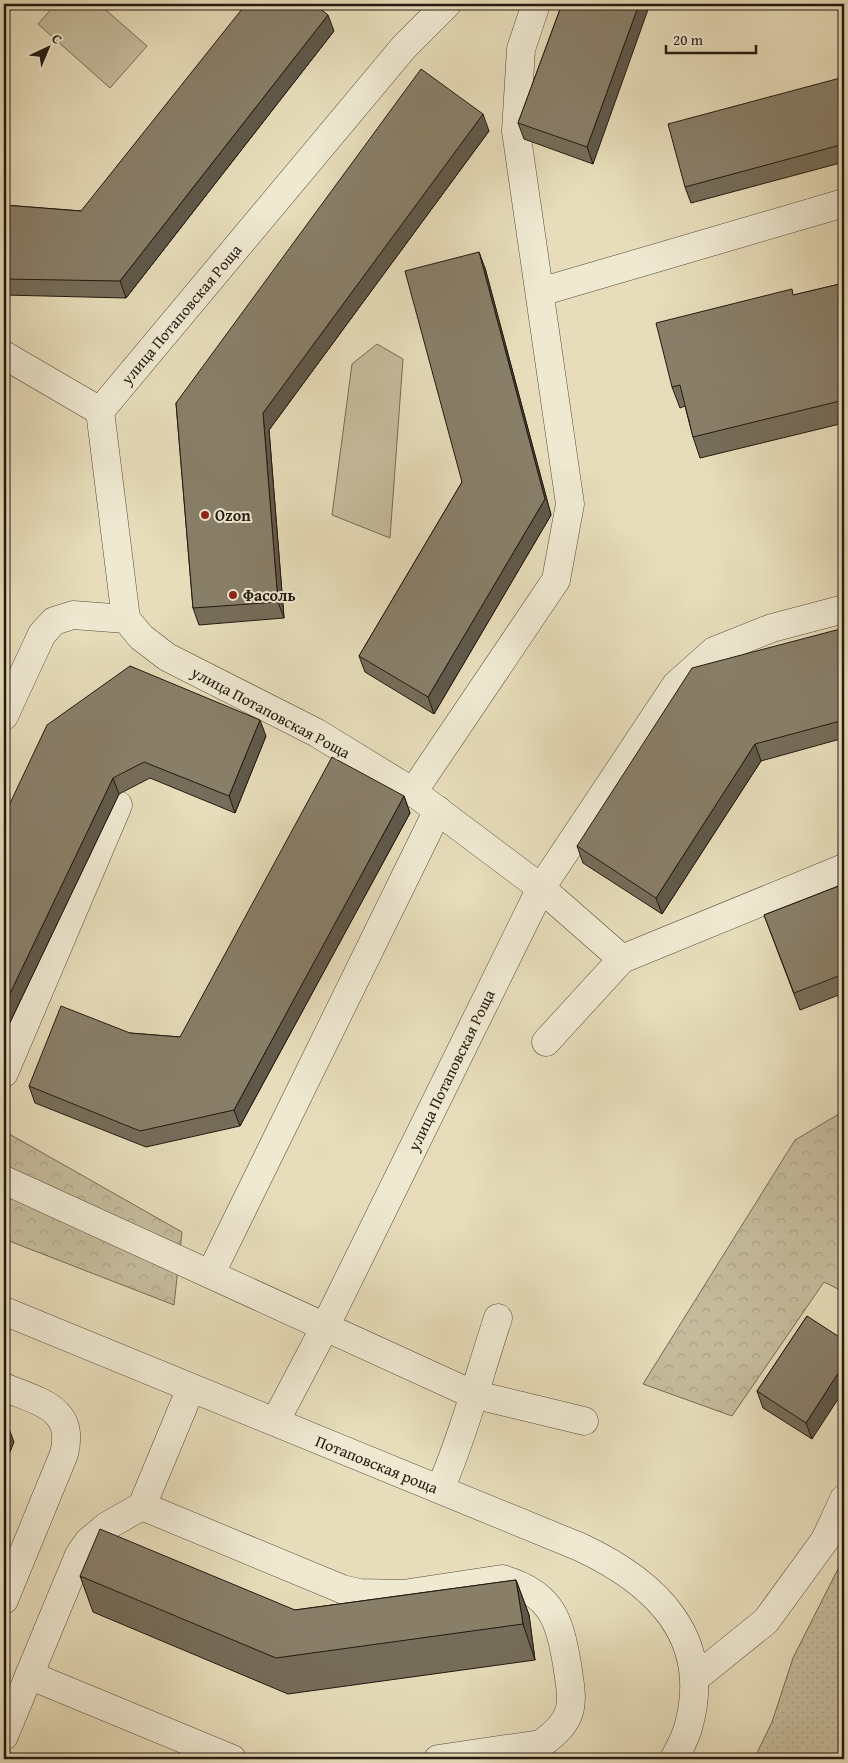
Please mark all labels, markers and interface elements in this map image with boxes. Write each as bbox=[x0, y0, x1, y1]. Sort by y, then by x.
north arrow bbox=[22, 22, 72, 72]
scale bar bbox=[666, 22, 756, 54]
text: С bbox=[47, 29, 67, 49]
text: 20 m bbox=[673, 29, 704, 50]
street label: улица Потаповская Роща bbox=[114, 238, 247, 390]
place label: Ozon bbox=[215, 503, 251, 527]
marker: Ozon bbox=[199, 509, 211, 521]
place label: Фасоль bbox=[243, 583, 296, 607]
marker: Фасоль bbox=[227, 589, 239, 601]
street label: улица Потаповская Роща bbox=[186, 659, 355, 764]
street label: улица Потаповская Роща bbox=[401, 985, 501, 1156]
street label: Потаповская роща bbox=[312, 1428, 442, 1500]

